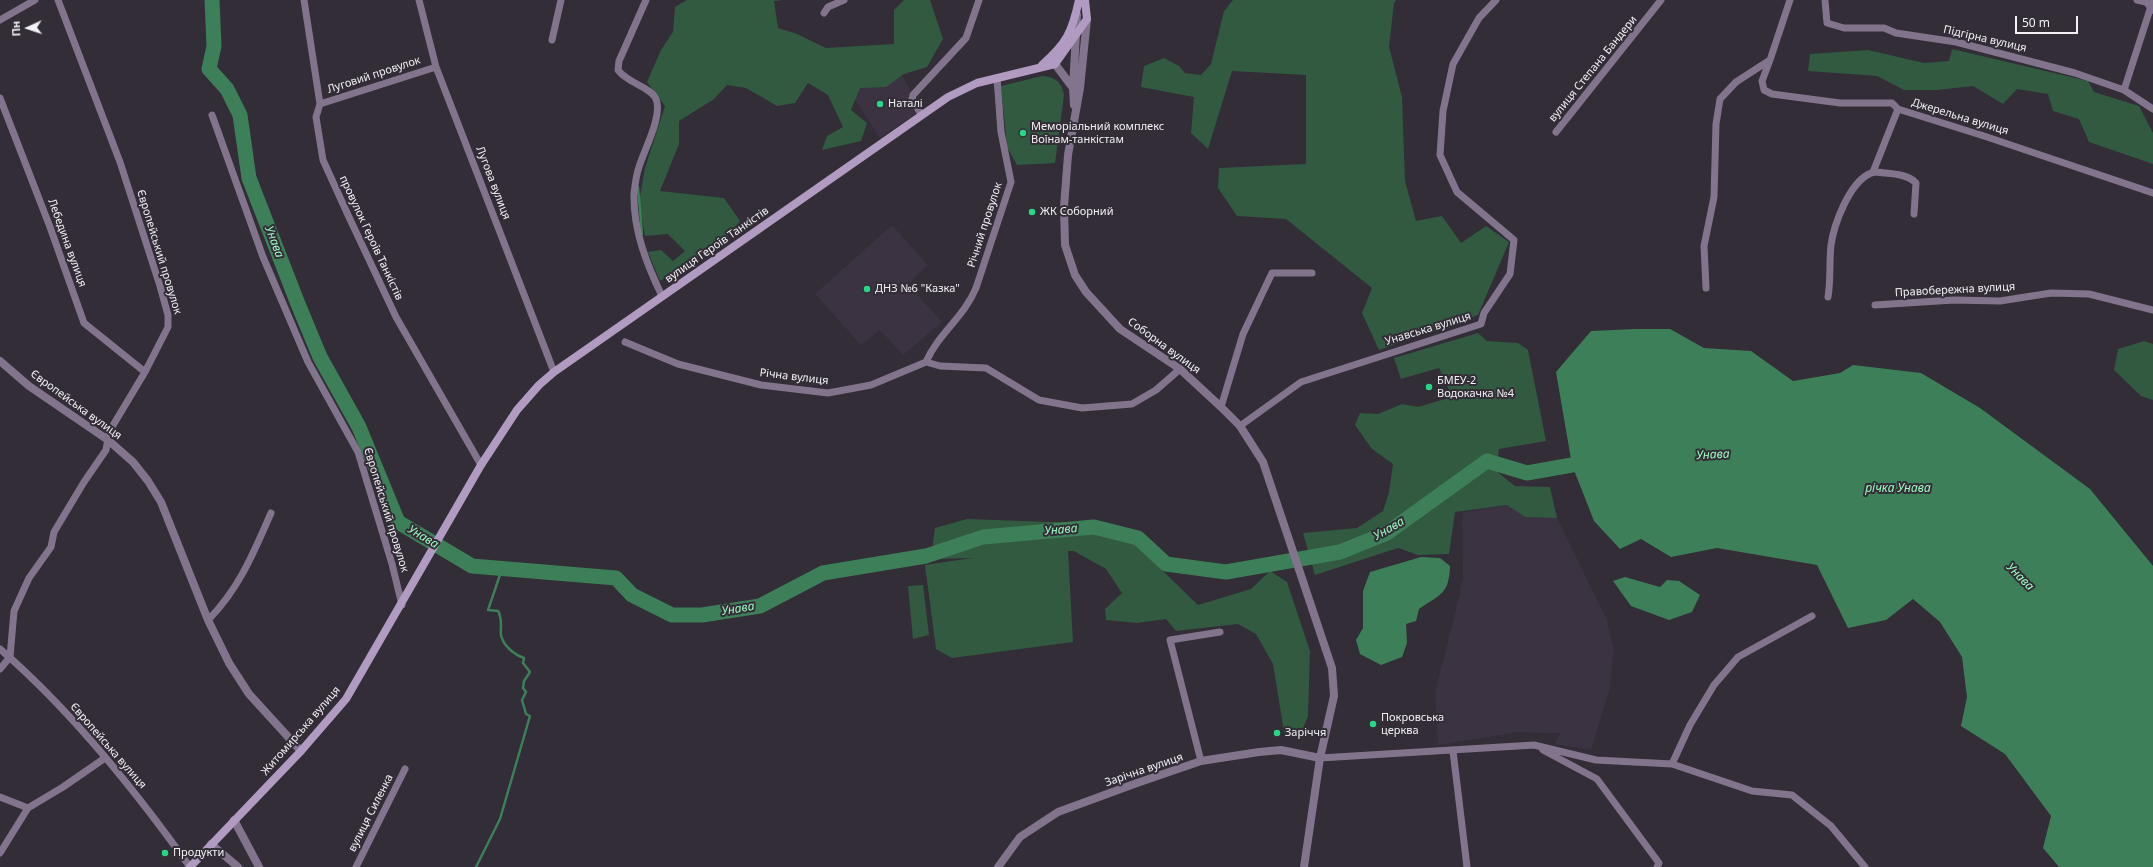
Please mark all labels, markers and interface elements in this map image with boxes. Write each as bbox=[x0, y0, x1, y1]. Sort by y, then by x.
north arrow bbox=[8, 8, 48, 48]
scale bar bbox=[2017, 8, 2080, 34]
street label: вулиця Степана Бандери bbox=[1546, 13, 1640, 125]
text: 50 m bbox=[2022, 14, 2050, 31]
text: Пн bbox=[8, 20, 23, 37]
street label: Підгірна вулиця bbox=[1942, 23, 2028, 55]
street label: Луговий провулок bbox=[326, 54, 422, 96]
street label: Джерельна вулиця bbox=[1910, 96, 2010, 138]
place label: Наталі bbox=[888, 97, 923, 111]
marker: Наталі bbox=[875, 99, 885, 109]
place label: Меморіальний комплекс Воїнам-танкістам bbox=[1031, 120, 1164, 146]
marker: Меморіальний комплекс Воїнам-танкістам bbox=[1018, 128, 1028, 138]
street label: Лугова вулиця bbox=[473, 145, 513, 221]
street label: провулок Героїв Танкістів bbox=[336, 174, 406, 302]
street label: Річний провулок bbox=[965, 181, 1005, 269]
street label: Європейський провулок bbox=[134, 188, 184, 316]
street label: Лебедина вулиця bbox=[45, 197, 89, 289]
street label: вулиця Героїв Танкістів bbox=[663, 204, 771, 286]
place label: ЖК Соборний bbox=[1040, 205, 1113, 219]
marker: ЖК Соборний bbox=[1027, 207, 1037, 217]
water label: Унава bbox=[261, 224, 287, 260]
street label: Правобережна вулиця bbox=[1895, 280, 2015, 300]
place label: ДНЗ №6 "Казка" bbox=[875, 282, 960, 296]
marker: ДНЗ №6 "Казка" bbox=[862, 284, 872, 294]
street label: Унавська вулиця bbox=[1383, 310, 1473, 348]
street label: Соборна вулиця bbox=[1125, 315, 1203, 377]
street label: Річна вулиця bbox=[759, 366, 829, 388]
street label: Європейська вулиця bbox=[28, 367, 124, 443]
place label: БМЕУ-2 Водокачка №4 bbox=[1437, 374, 1514, 400]
marker: БМЕУ-2 Водокачка №4 bbox=[1424, 382, 1434, 392]
street label: Європейський провулок bbox=[361, 446, 411, 574]
water label: Унава bbox=[1696, 447, 1730, 463]
water label: річка Унава bbox=[1865, 482, 1931, 496]
water label: Унава bbox=[1371, 514, 1407, 544]
water label: Унава bbox=[1044, 521, 1078, 539]
water label: Унава bbox=[405, 522, 441, 552]
water label: Унава bbox=[2003, 560, 2037, 594]
water label: Унава bbox=[720, 599, 756, 619]
street label: Житомирська вулиця bbox=[259, 684, 343, 778]
street label: Європейська вулиця bbox=[67, 700, 149, 792]
place label: Покровська церква bbox=[1381, 711, 1444, 737]
marker: Покровська церква bbox=[1368, 719, 1378, 729]
place label: Заріччя bbox=[1285, 726, 1326, 740]
marker: Заріччя bbox=[1272, 728, 1282, 738]
street label: Зарічна вулиця bbox=[1103, 750, 1185, 790]
street label: вулиця Силенка bbox=[346, 772, 396, 854]
place label: Продукти bbox=[173, 846, 224, 860]
marker: Продукти bbox=[160, 848, 170, 858]

